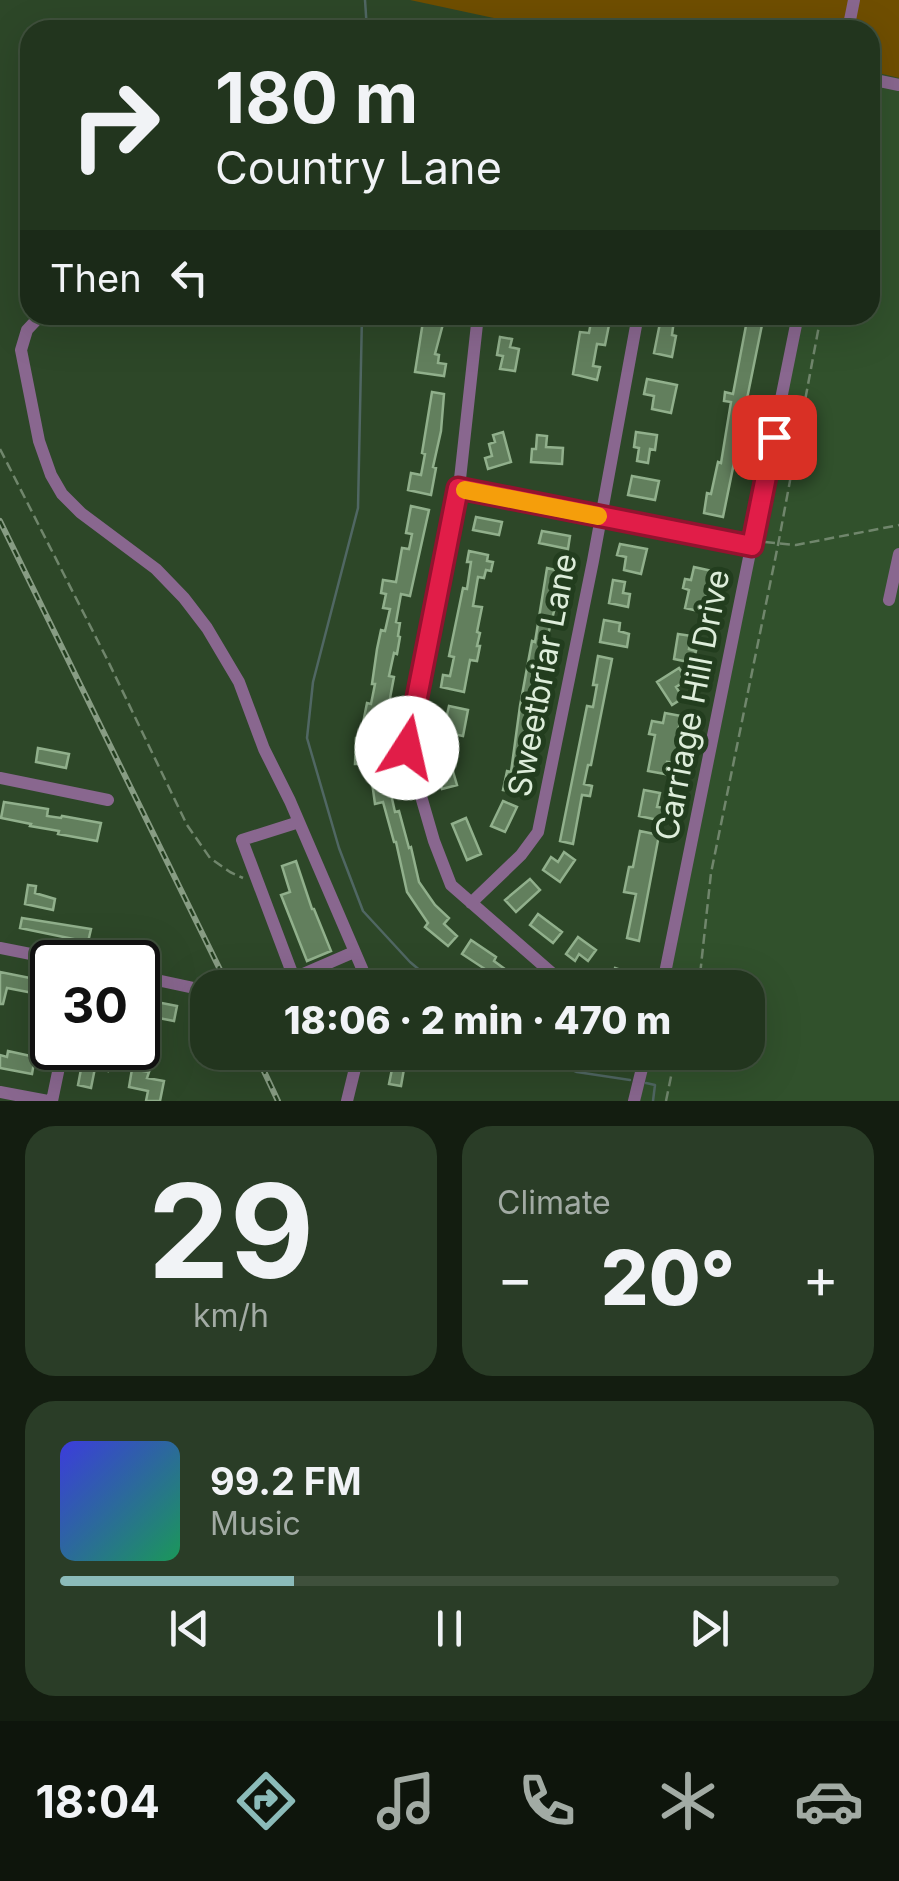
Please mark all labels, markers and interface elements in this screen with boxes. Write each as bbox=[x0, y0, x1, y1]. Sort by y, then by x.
text: 180 m bbox=[215, 55, 418, 140]
icon: right bbox=[50, 60, 180, 190]
text: Country Lane bbox=[215, 140, 502, 195]
icon: left bbox=[162, 250, 217, 305]
text: Then bbox=[50, 255, 142, 301]
pin bbox=[732, 395, 817, 480]
icon: arrive bbox=[747, 410, 802, 465]
street label: Sweetbriar Lane bbox=[499, 550, 585, 800]
street label: Carriage Hill Drive bbox=[647, 566, 737, 844]
position arrow bbox=[355, 696, 459, 800]
speed limit sign: 30 bbox=[30, 940, 160, 1070]
text: 18:06 · 2 min · 470 m bbox=[284, 997, 671, 1043]
text: 29 bbox=[148, 1152, 314, 1309]
text: Climate bbox=[497, 1183, 611, 1222]
text: 20° bbox=[601, 1232, 735, 1323]
text: − bbox=[497, 1245, 533, 1311]
text: + bbox=[803, 1245, 839, 1311]
text: km/h bbox=[193, 1296, 269, 1335]
text: 99.2 FM bbox=[210, 1458, 362, 1504]
text: Music bbox=[210, 1504, 301, 1543]
icon: previous bbox=[162, 1601, 217, 1656]
icon: pause bbox=[422, 1601, 477, 1656]
icon: next bbox=[682, 1601, 737, 1656]
icon: directions bbox=[231, 1766, 301, 1836]
icon: music bbox=[371, 1766, 441, 1836]
icon: phone bbox=[512, 1766, 582, 1836]
icon: climate bbox=[653, 1766, 723, 1836]
icon: car bbox=[794, 1766, 864, 1836]
text: 18:04 bbox=[35, 1774, 160, 1829]

